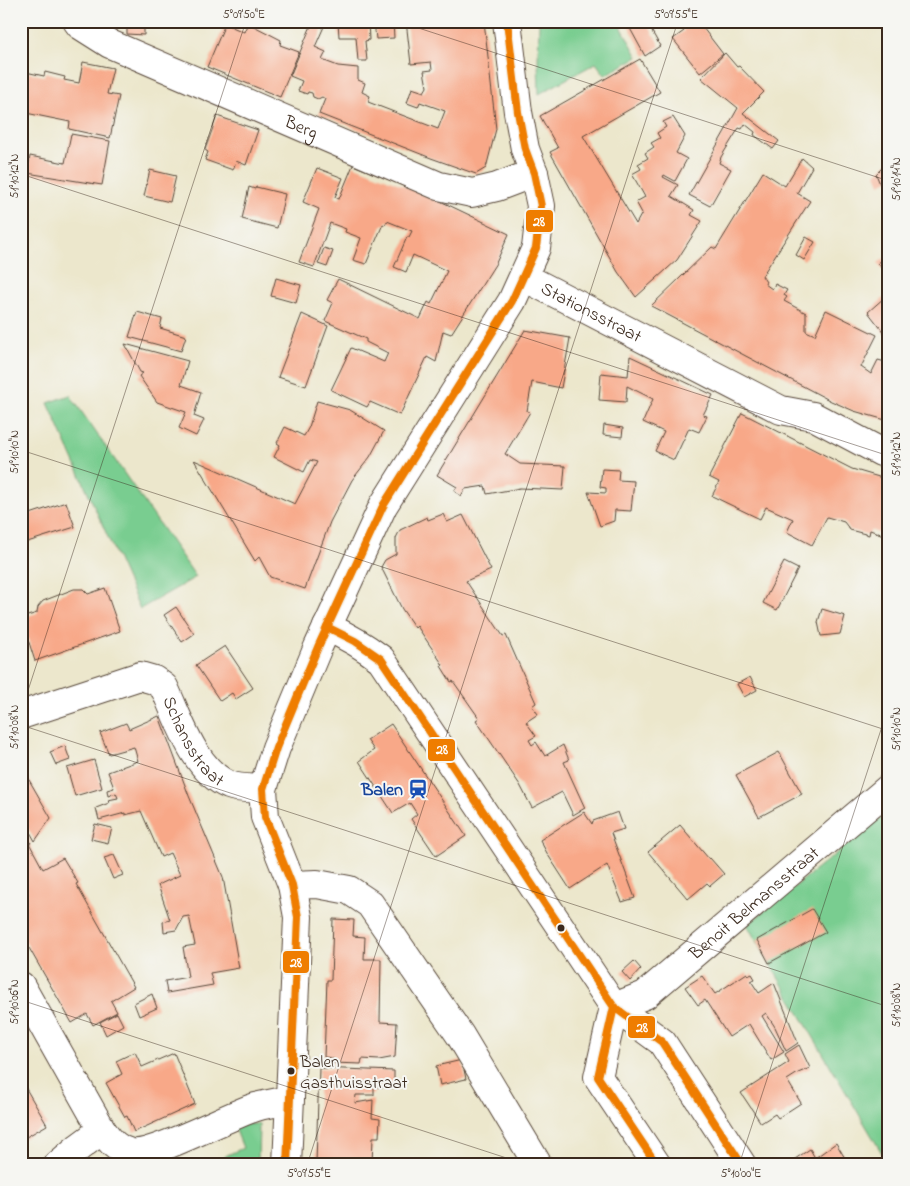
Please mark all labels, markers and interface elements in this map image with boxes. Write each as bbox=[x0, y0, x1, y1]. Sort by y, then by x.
text: 5°09'50"E bbox=[223, 6, 265, 24]
text: 5°09'55"E bbox=[654, 6, 698, 24]
street label: Berg bbox=[279, 109, 321, 148]
text: 51°10'12"N bbox=[6, 154, 24, 198]
text: 51°10'14"N bbox=[888, 157, 906, 201]
line badge: 28 bbox=[525, 209, 554, 233]
text: 28 bbox=[532, 212, 546, 233]
street label: Stationsstraat bbox=[536, 277, 646, 351]
text: 51°10'10"N bbox=[6, 430, 24, 474]
text: 51°10'12"N bbox=[888, 432, 906, 476]
street label: Schansstraat bbox=[155, 693, 229, 794]
text: 51°10'08"N bbox=[6, 705, 24, 749]
text: 51°10'10"N bbox=[888, 707, 906, 751]
line badge: 28 bbox=[427, 738, 456, 762]
text: 28 bbox=[435, 740, 449, 761]
place label: Balen bbox=[360, 778, 403, 804]
station icon: Balen bbox=[407, 778, 429, 800]
street label: Benoit Belmansstraat bbox=[684, 841, 826, 968]
unlabelled marker bbox=[556, 923, 566, 933]
line badge: 28 bbox=[282, 950, 310, 974]
text: 28 bbox=[289, 953, 303, 974]
text: 51°10'06"N bbox=[6, 979, 24, 1025]
text: 51°10'08"N bbox=[888, 983, 906, 1027]
line badge: 28 bbox=[627, 1015, 656, 1039]
text: 28 bbox=[635, 1018, 649, 1039]
place label: Balen Gasthuisstraat bbox=[299, 1050, 408, 1096]
marker: Balen Gasthuisstraat bbox=[286, 1066, 296, 1076]
text: 5°09'55"E bbox=[287, 1165, 331, 1183]
text: 5°10'00"E bbox=[721, 1165, 761, 1183]

